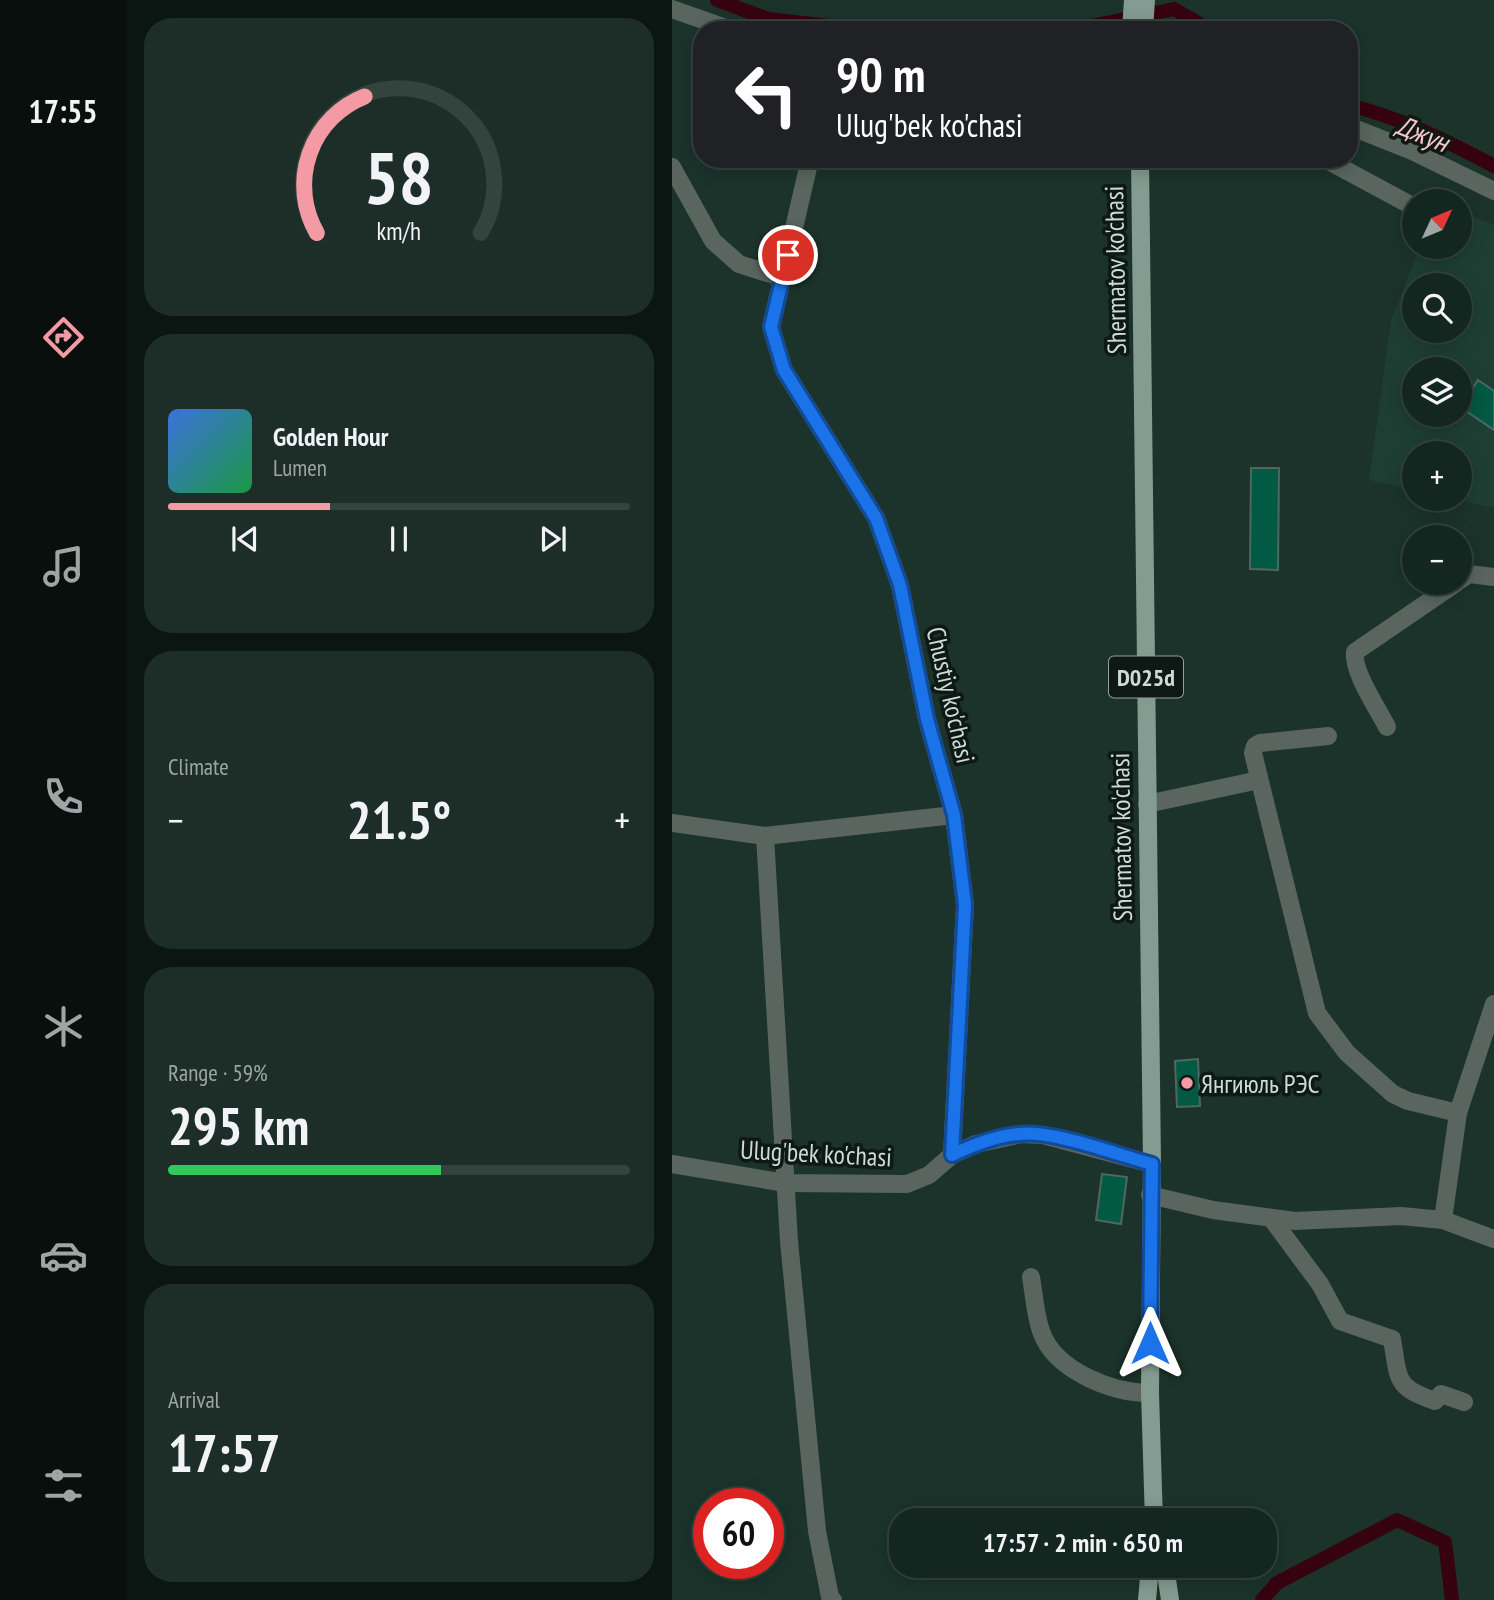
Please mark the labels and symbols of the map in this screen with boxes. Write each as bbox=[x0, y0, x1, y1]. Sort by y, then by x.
water label: Джун bbox=[1391, 106, 1457, 161]
street label: Shermatov ko'chasi bbox=[1097, 185, 1133, 355]
north arrow bbox=[1402, 189, 1472, 259]
pin bbox=[758, 225, 818, 285]
street label: Chustiy ko'chasi bbox=[919, 624, 983, 766]
road number: D025d bbox=[1109, 656, 1183, 698]
street label: Shermatov ko'chasi bbox=[1103, 752, 1139, 922]
place label: Янгиюль РЭС bbox=[1201, 1067, 1319, 1100]
marker: Янгиюль РЭС bbox=[1179, 1075, 1195, 1091]
street label: Ulug'bek ko'chasi bbox=[739, 1133, 893, 1173]
position arrow bbox=[1113, 1306, 1187, 1380]
speed limit sign: 60 bbox=[693, 1488, 784, 1579]

